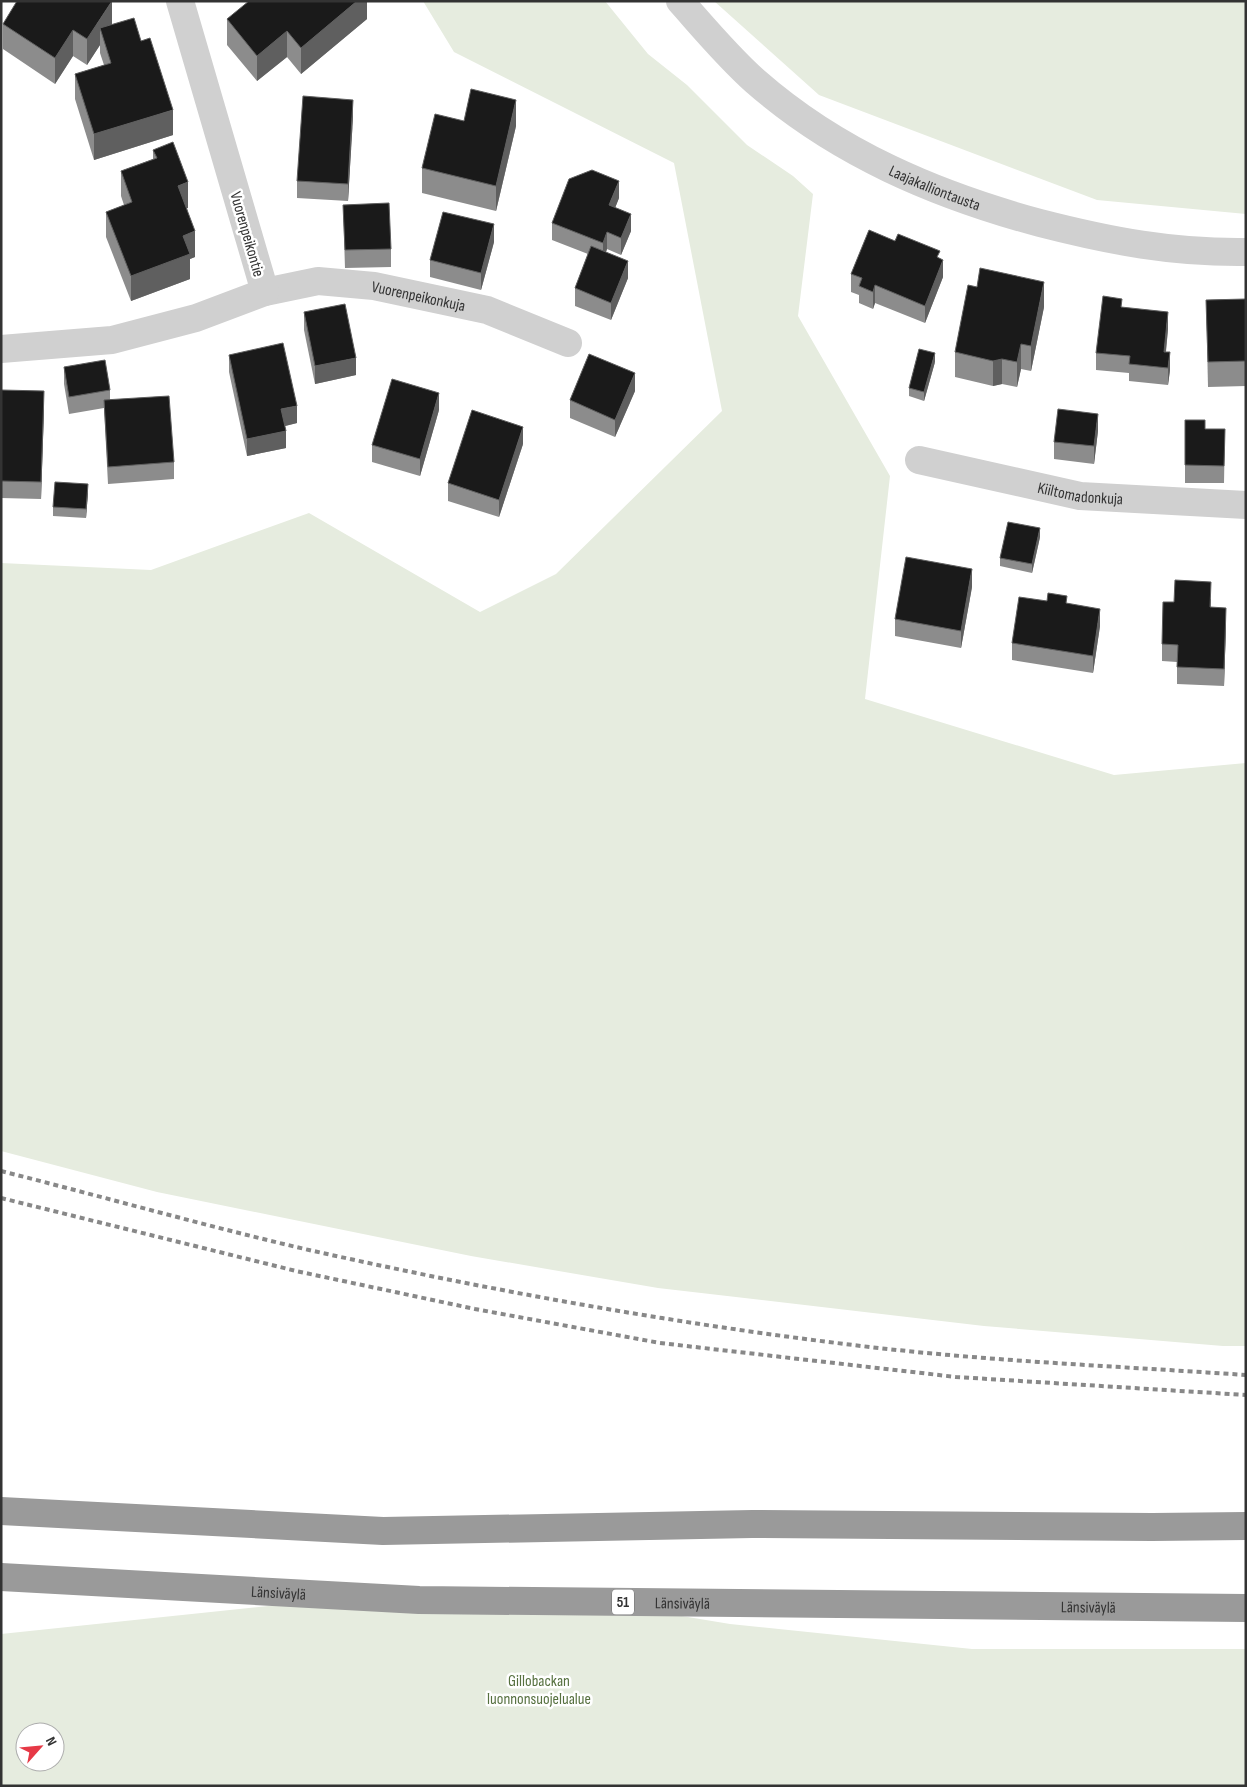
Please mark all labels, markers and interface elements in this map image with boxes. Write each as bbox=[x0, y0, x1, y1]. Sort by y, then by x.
street label: Laajakalliontausta bbox=[886, 162, 983, 215]
street label: Vuorenpeikontie bbox=[225, 190, 268, 279]
street label: Vuorenpeikonkuja bbox=[370, 278, 467, 316]
street label: Kiiltomadonkuja bbox=[1036, 479, 1123, 509]
street label: Länsiväylä bbox=[250, 1583, 307, 1605]
road number: 51 bbox=[612, 1590, 634, 1614]
street label: Länsiväylä bbox=[655, 1594, 710, 1614]
street label: Länsiväylä bbox=[1061, 1598, 1116, 1618]
park label: Gillobackan luonnonsuojelualue bbox=[487, 1672, 591, 1709]
north arrow bbox=[15, 1722, 65, 1772]
text: N bbox=[42, 1734, 60, 1749]

